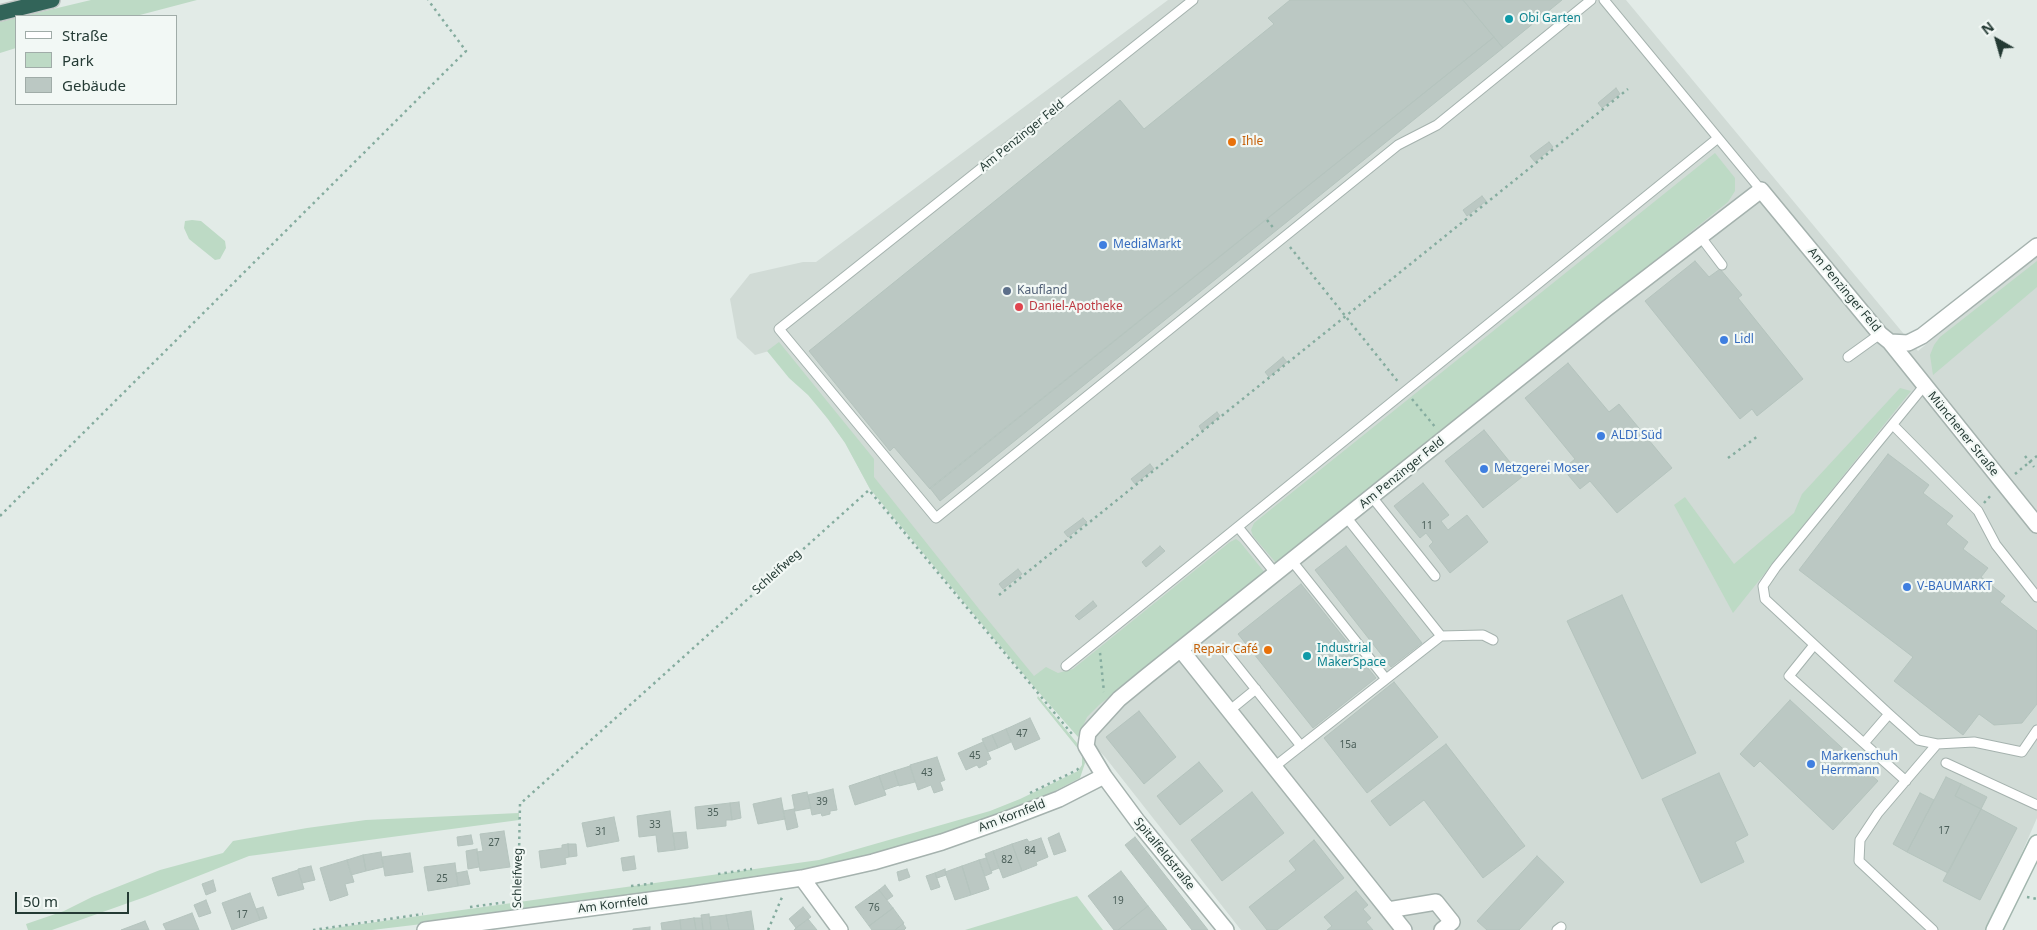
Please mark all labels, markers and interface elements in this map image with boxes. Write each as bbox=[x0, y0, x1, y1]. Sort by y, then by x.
place label: Obi Garten bbox=[1519, 12, 1581, 26]
marker: Obi Garten bbox=[1503, 13, 1515, 25]
legend bbox=[15, 15, 178, 105]
north arrow bbox=[1972, 15, 2022, 65]
text: N bbox=[1977, 17, 1998, 39]
text: Straße bbox=[62, 25, 108, 45]
text: Park bbox=[62, 50, 94, 70]
text: Gebäude bbox=[62, 75, 126, 95]
street label: Am Penzinger Feld bbox=[977, 97, 1067, 175]
place label: Ihle bbox=[1242, 135, 1263, 149]
marker: Ihle bbox=[1226, 136, 1238, 148]
place label: MediaMarkt bbox=[1113, 238, 1181, 252]
marker: MediaMarkt bbox=[1097, 239, 1109, 251]
street label: Am Penzinger Feld bbox=[1805, 245, 1883, 335]
place label: Kaufland bbox=[1017, 284, 1067, 298]
marker: Kaufland bbox=[1001, 285, 1013, 297]
place label: Daniel-Apotheke bbox=[1029, 300, 1123, 314]
marker: Daniel-Apotheke bbox=[1013, 301, 1025, 313]
place label: Lidl bbox=[1734, 333, 1754, 347]
marker: Lidl bbox=[1718, 334, 1730, 346]
street label: Münchener Straße bbox=[1924, 389, 2002, 479]
place label: ALDI Süd bbox=[1611, 429, 1662, 443]
marker: ALDI Süd bbox=[1595, 430, 1607, 442]
street label: Am Penzinger Feld bbox=[1357, 434, 1447, 512]
place label: Metzgerei Moser bbox=[1494, 462, 1589, 476]
marker: Metzgerei Moser bbox=[1478, 463, 1490, 475]
house number: 11 bbox=[1421, 520, 1433, 532]
street label: Schleifweg bbox=[750, 546, 804, 598]
place label: V-BAUMARKT bbox=[1917, 580, 1992, 594]
marker: V-BAUMARKT bbox=[1901, 581, 1913, 593]
place label: Industrial MakerSpace bbox=[1317, 642, 1386, 670]
place label: Repair Café bbox=[1193, 643, 1258, 657]
marker: Repair Café bbox=[1262, 644, 1274, 656]
marker: Industrial MakerSpace bbox=[1301, 650, 1313, 662]
house number: 47 bbox=[1016, 728, 1028, 740]
house number: 15a bbox=[1339, 739, 1357, 751]
house number: 45 bbox=[969, 750, 981, 762]
place label: Markenschuh Herrmann bbox=[1821, 750, 1898, 778]
marker: Markenschuh Herrmann bbox=[1805, 758, 1817, 770]
house number: 43 bbox=[921, 767, 933, 779]
house number: 39 bbox=[816, 796, 828, 808]
street label: Am Kornfeld bbox=[977, 797, 1047, 835]
house number: 35 bbox=[707, 807, 719, 819]
street label: Spitalfeldstraße bbox=[1131, 815, 1197, 893]
house number: 33 bbox=[649, 819, 661, 831]
house number: 17 bbox=[1938, 825, 1950, 837]
house number: 31 bbox=[595, 826, 607, 838]
house number: 27 bbox=[488, 837, 500, 849]
house number: 84 bbox=[1024, 845, 1036, 857]
street label: Schleifweg bbox=[510, 848, 526, 908]
house number: 82 bbox=[1001, 854, 1013, 866]
house number: 25 bbox=[436, 873, 448, 885]
scale bar bbox=[18, 882, 131, 914]
text: 50 m bbox=[23, 891, 58, 911]
street label: Am Kornfeld bbox=[577, 894, 649, 916]
house number: 19 bbox=[1112, 895, 1124, 907]
house number: 76 bbox=[868, 902, 880, 914]
house number: 17 bbox=[236, 909, 248, 921]

